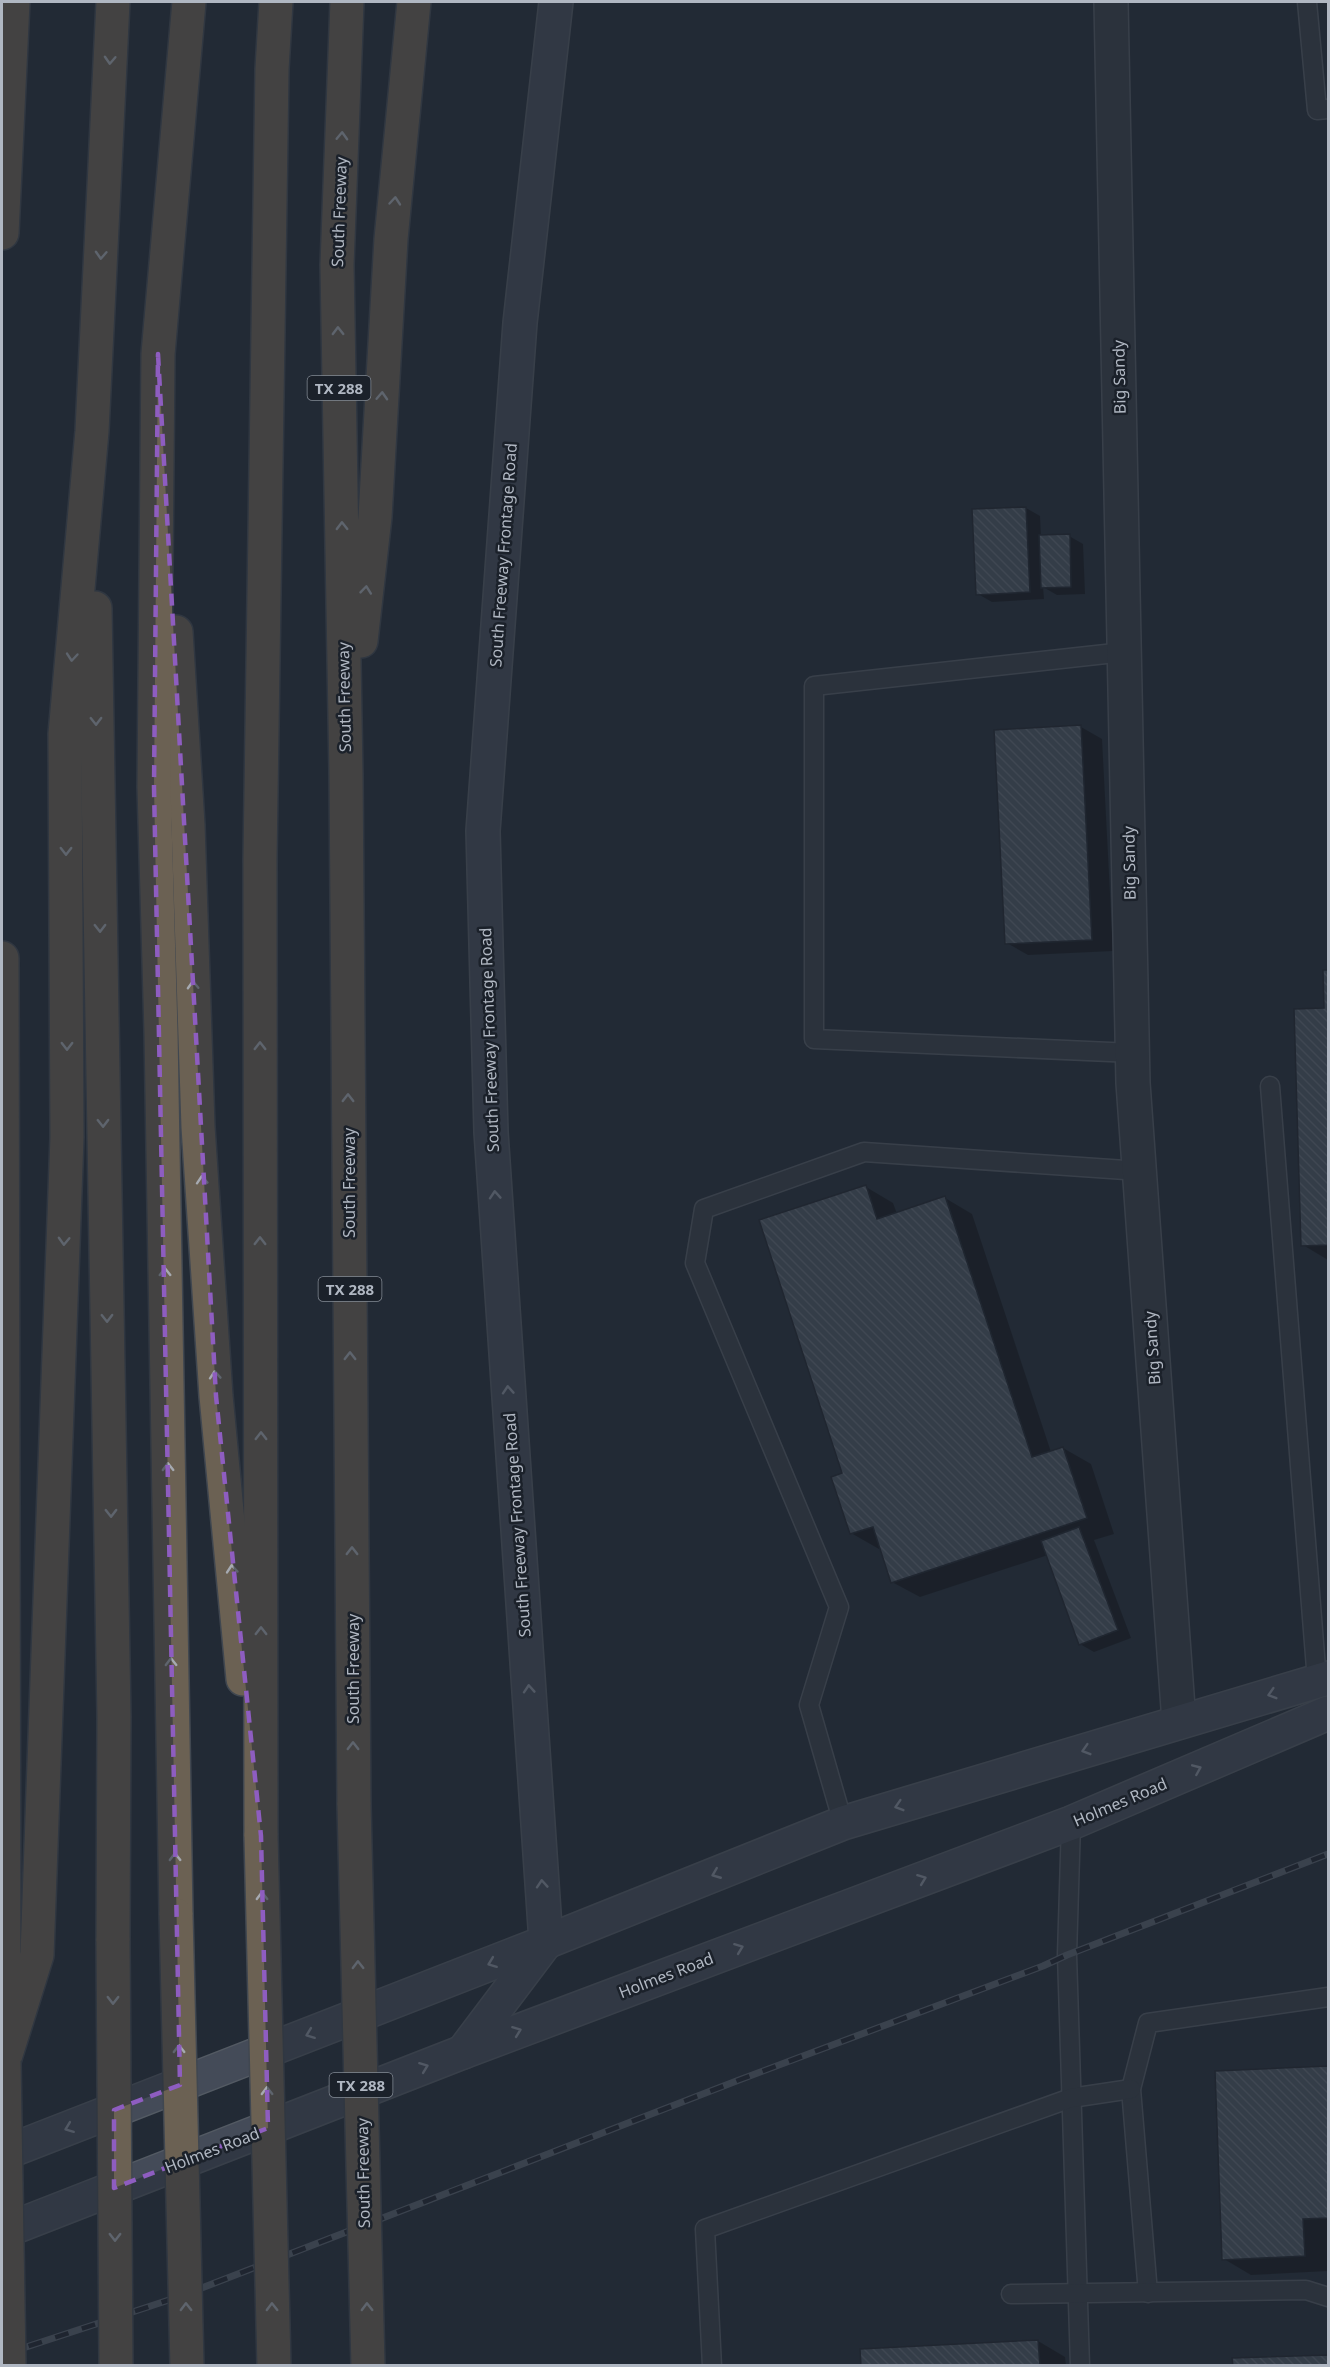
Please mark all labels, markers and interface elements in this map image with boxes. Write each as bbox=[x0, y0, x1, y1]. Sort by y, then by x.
one-way arrow bbox=[104, 55, 117, 64]
one-way arrow bbox=[335, 132, 348, 141]
street label: South Freeway bbox=[326, 156, 352, 267]
one-way arrow bbox=[388, 197, 401, 206]
one-way arrow bbox=[94, 250, 107, 259]
one-way arrow bbox=[332, 327, 344, 336]
street label: Big Sandy bbox=[1107, 339, 1131, 414]
road number: TX 288 bbox=[308, 376, 370, 400]
one-way arrow bbox=[375, 391, 388, 401]
street label: South Freeway Frontage Road bbox=[484, 442, 522, 668]
one-way arrow bbox=[335, 522, 348, 531]
one-way arrow bbox=[360, 586, 372, 595]
street label: South Freeway bbox=[332, 641, 356, 752]
one-way arrow bbox=[66, 652, 79, 661]
one-way arrow bbox=[90, 716, 103, 725]
street label: Big Sandy bbox=[1117, 825, 1141, 900]
one-way arrow bbox=[59, 847, 72, 856]
one-way arrow bbox=[93, 923, 106, 932]
street label: South Freeway Frontage Road bbox=[474, 927, 504, 1153]
one-way arrow bbox=[187, 981, 200, 990]
one-way arrow bbox=[254, 1041, 266, 1050]
one-way arrow bbox=[61, 1042, 73, 1051]
one-way arrow bbox=[342, 1094, 354, 1103]
one-way arrow bbox=[97, 1118, 109, 1127]
street label: South Freeway bbox=[338, 1127, 360, 1238]
one-way arrow bbox=[196, 1176, 209, 1185]
one-way arrow bbox=[489, 1191, 502, 1200]
one-way arrow bbox=[254, 1236, 266, 1245]
one-way arrow bbox=[57, 1237, 70, 1246]
one-way arrow bbox=[158, 1267, 171, 1276]
road number: TX 288 bbox=[318, 1277, 382, 1301]
street label: Big Sandy bbox=[1138, 1309, 1166, 1386]
one-way arrow bbox=[101, 1313, 113, 1322]
one-way arrow bbox=[344, 1352, 356, 1361]
one-way arrow bbox=[208, 1370, 221, 1379]
one-way arrow bbox=[502, 1385, 515, 1394]
street label: South Freeway Frontage Road bbox=[498, 1412, 536, 1638]
one-way arrow bbox=[255, 1431, 267, 1440]
one-way arrow bbox=[162, 1462, 174, 1471]
one-way arrow bbox=[104, 1508, 117, 1517]
one-way arrow bbox=[346, 1547, 358, 1556]
one-way arrow bbox=[226, 1565, 239, 1574]
street label: South Freeway bbox=[342, 1613, 364, 1724]
one-way arrow bbox=[255, 1626, 267, 1635]
one-way arrow bbox=[165, 1657, 178, 1666]
one-way arrow bbox=[522, 1685, 535, 1694]
one-way arrow bbox=[1267, 1687, 1278, 1699]
one-way arrow bbox=[347, 1742, 359, 1751]
one-way arrow bbox=[1081, 1743, 1092, 1755]
one-way arrow bbox=[1191, 1764, 1202, 1776]
street label: Holmes Road bbox=[1070, 1772, 1170, 1832]
one-way arrow bbox=[894, 1799, 905, 1811]
one-way arrow bbox=[169, 1852, 181, 1861]
one-way arrow bbox=[711, 1867, 722, 1879]
one-way arrow bbox=[916, 1874, 927, 1886]
one-way arrow bbox=[536, 1879, 549, 1888]
one-way arrow bbox=[256, 1892, 268, 1901]
one-way arrow bbox=[733, 1942, 744, 1955]
street label: Holmes Road bbox=[615, 1947, 717, 2003]
one-way arrow bbox=[487, 1956, 497, 1969]
one-way arrow bbox=[352, 1961, 364, 1970]
one-way arrow bbox=[107, 1995, 119, 2004]
one-way arrow bbox=[511, 2026, 522, 2038]
one-way arrow bbox=[305, 2027, 316, 2039]
one-way arrow bbox=[173, 2045, 185, 2054]
one-way arrow bbox=[417, 2062, 428, 2074]
road number: TX 288 bbox=[330, 2073, 392, 2097]
one-way arrow bbox=[261, 2087, 273, 2096]
street label: South Freeway bbox=[351, 2117, 375, 2228]
one-way arrow bbox=[65, 2120, 75, 2133]
street label: Holmes Road bbox=[161, 2122, 263, 2178]
one-way arrow bbox=[109, 2232, 121, 2241]
one-way arrow bbox=[179, 2303, 192, 2312]
one-way arrow bbox=[266, 2303, 279, 2312]
one-way arrow bbox=[360, 2303, 373, 2312]

